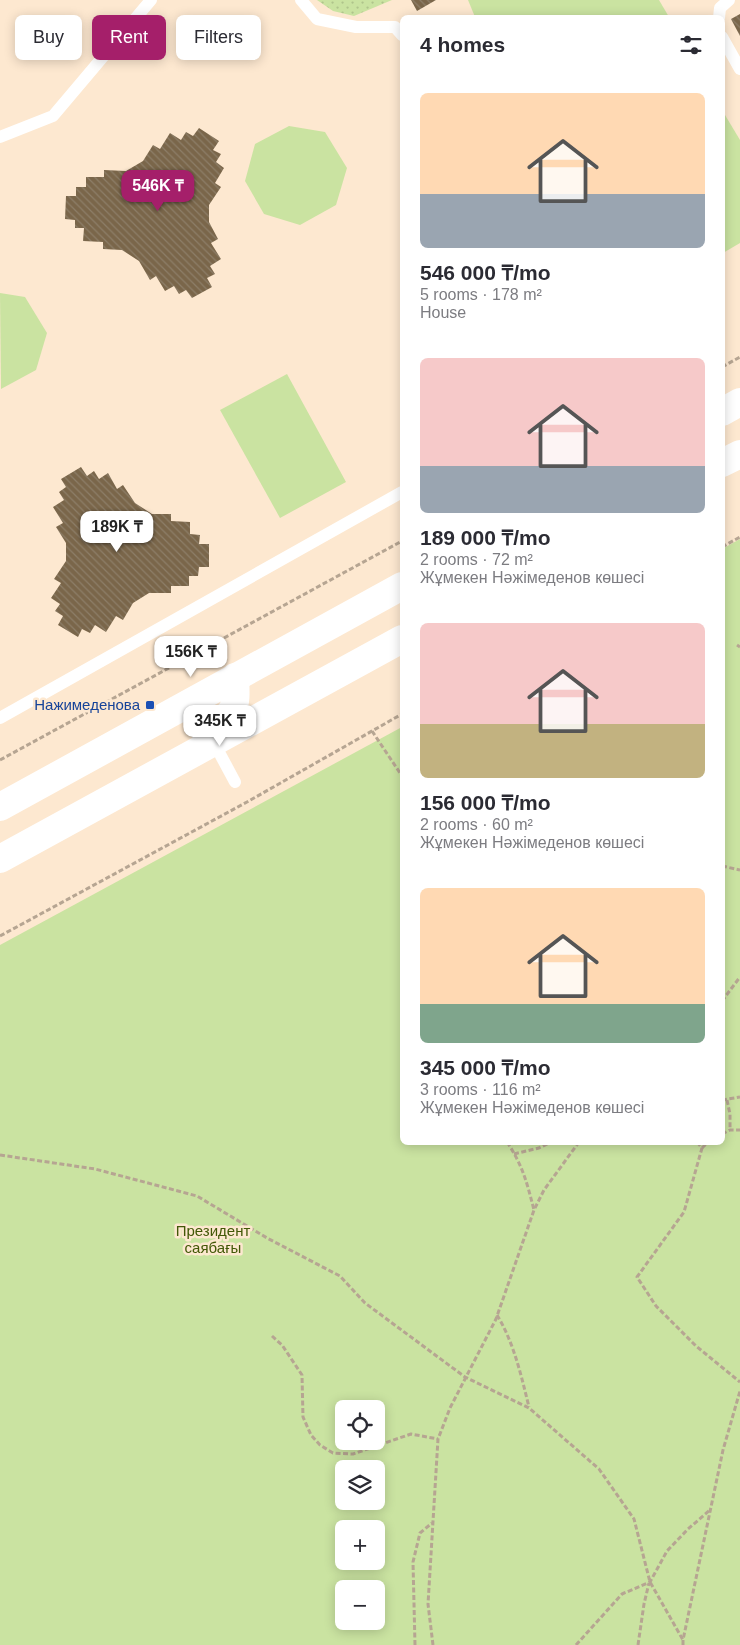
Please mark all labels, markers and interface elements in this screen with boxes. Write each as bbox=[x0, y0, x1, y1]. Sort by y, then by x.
chip: Buy bbox=[15, 15, 82, 60]
chip: Rent bbox=[92, 15, 166, 60]
chip: Filters bbox=[176, 15, 261, 60]
icon: filters bbox=[677, 31, 705, 59]
text: 4 homes bbox=[420, 33, 505, 56]
icon: home bbox=[518, 126, 608, 216]
pin: 546K ₸ bbox=[117, 170, 199, 212]
text: 546K ₸ bbox=[132, 177, 184, 194]
text: 546 000 ₸/mo bbox=[420, 261, 551, 284]
text: 5 rooms · 178 m² bbox=[420, 286, 542, 303]
text: House bbox=[420, 304, 466, 321]
icon: home bbox=[518, 391, 608, 481]
pin: 189K ₸ bbox=[76, 510, 158, 553]
text: 189K ₸ bbox=[91, 518, 143, 535]
text: 189 000 ₸/mo bbox=[420, 526, 551, 549]
text: 2 rooms · 72 m² bbox=[420, 551, 533, 568]
text: Жұмекен Нәжімеденов көшесі bbox=[420, 569, 644, 586]
pin: 156K ₸ bbox=[150, 636, 232, 678]
text: 156K ₸ bbox=[165, 643, 217, 660]
icon: home bbox=[518, 656, 608, 746]
place label: Нажимеденова bbox=[34, 696, 141, 713]
marker: Нажимеденова bbox=[144, 699, 156, 711]
pin: 345K ₸ bbox=[179, 704, 261, 747]
text: 345K ₸ bbox=[194, 712, 246, 729]
text: 156 000 ₸/mo bbox=[420, 791, 551, 814]
text: 2 rooms · 60 m² bbox=[420, 816, 533, 833]
text: Жұмекен Нәжімеденов көшесі bbox=[420, 834, 644, 851]
icon: home bbox=[518, 921, 608, 1011]
text: 345 000 ₸/mo bbox=[420, 1056, 551, 1079]
text: 3 rooms · 116 m² bbox=[420, 1081, 541, 1098]
text: Жұмекен Нәжімеденов көшесі bbox=[420, 1099, 644, 1116]
park label: Президент саябағы bbox=[176, 1222, 250, 1256]
map controls bbox=[335, 1400, 385, 1630]
button: locate bbox=[335, 1400, 385, 1450]
button: layers bbox=[335, 1460, 385, 1510]
button: + bbox=[335, 1520, 385, 1570]
button: − bbox=[335, 1580, 385, 1630]

